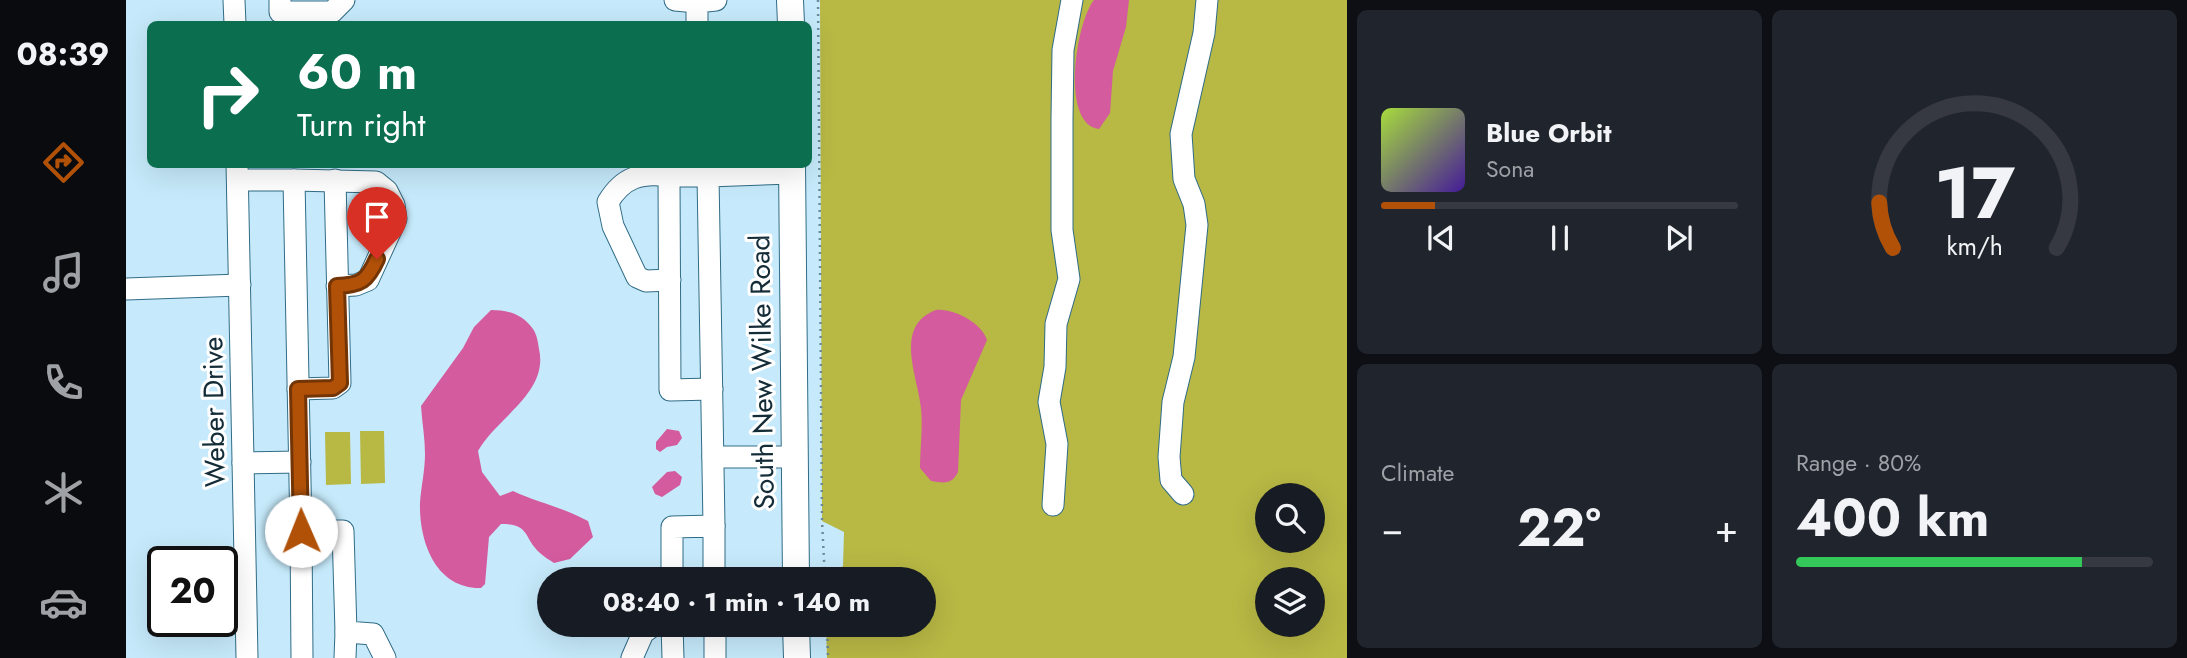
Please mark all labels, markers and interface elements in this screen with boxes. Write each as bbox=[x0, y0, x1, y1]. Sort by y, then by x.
text: 08:39 bbox=[17, 31, 109, 77]
text: 60 m bbox=[297, 37, 417, 107]
icon: right bbox=[182, 49, 273, 140]
text: Turn right bbox=[297, 102, 426, 148]
text: Blue Orbit bbox=[1486, 114, 1611, 152]
icon: directions bbox=[39, 138, 88, 187]
text: 17 bbox=[1934, 141, 2015, 246]
text: Sona bbox=[1486, 152, 1534, 186]
pin bbox=[347, 187, 407, 259]
icon: arrive bbox=[358, 198, 396, 236]
icon: previous bbox=[1422, 219, 1460, 257]
icon: pause bbox=[1541, 219, 1579, 257]
icon: next bbox=[1660, 219, 1698, 257]
text: km/h bbox=[1946, 228, 2003, 264]
street label: South New Wilke Road bbox=[739, 234, 785, 510]
icon: music bbox=[39, 248, 88, 297]
street label: Weber Drive bbox=[192, 336, 236, 488]
icon: phone bbox=[39, 358, 88, 407]
text: Range · 80% bbox=[1796, 446, 1921, 480]
text: Climate bbox=[1381, 456, 1454, 490]
icon: climate bbox=[39, 468, 88, 517]
text: 400 km bbox=[1796, 480, 1989, 556]
map controls bbox=[1255, 483, 1325, 637]
button: search bbox=[1255, 483, 1325, 553]
text: 22° bbox=[1517, 490, 1601, 566]
position arrow bbox=[264, 494, 338, 568]
text: − bbox=[1381, 501, 1403, 556]
text: + bbox=[1715, 501, 1738, 556]
speed limit sign: 20 bbox=[147, 546, 238, 637]
button: layers bbox=[1255, 567, 1325, 637]
icon: car bbox=[39, 578, 88, 627]
text: 08:40 · 1 min · 140 m bbox=[603, 583, 870, 621]

